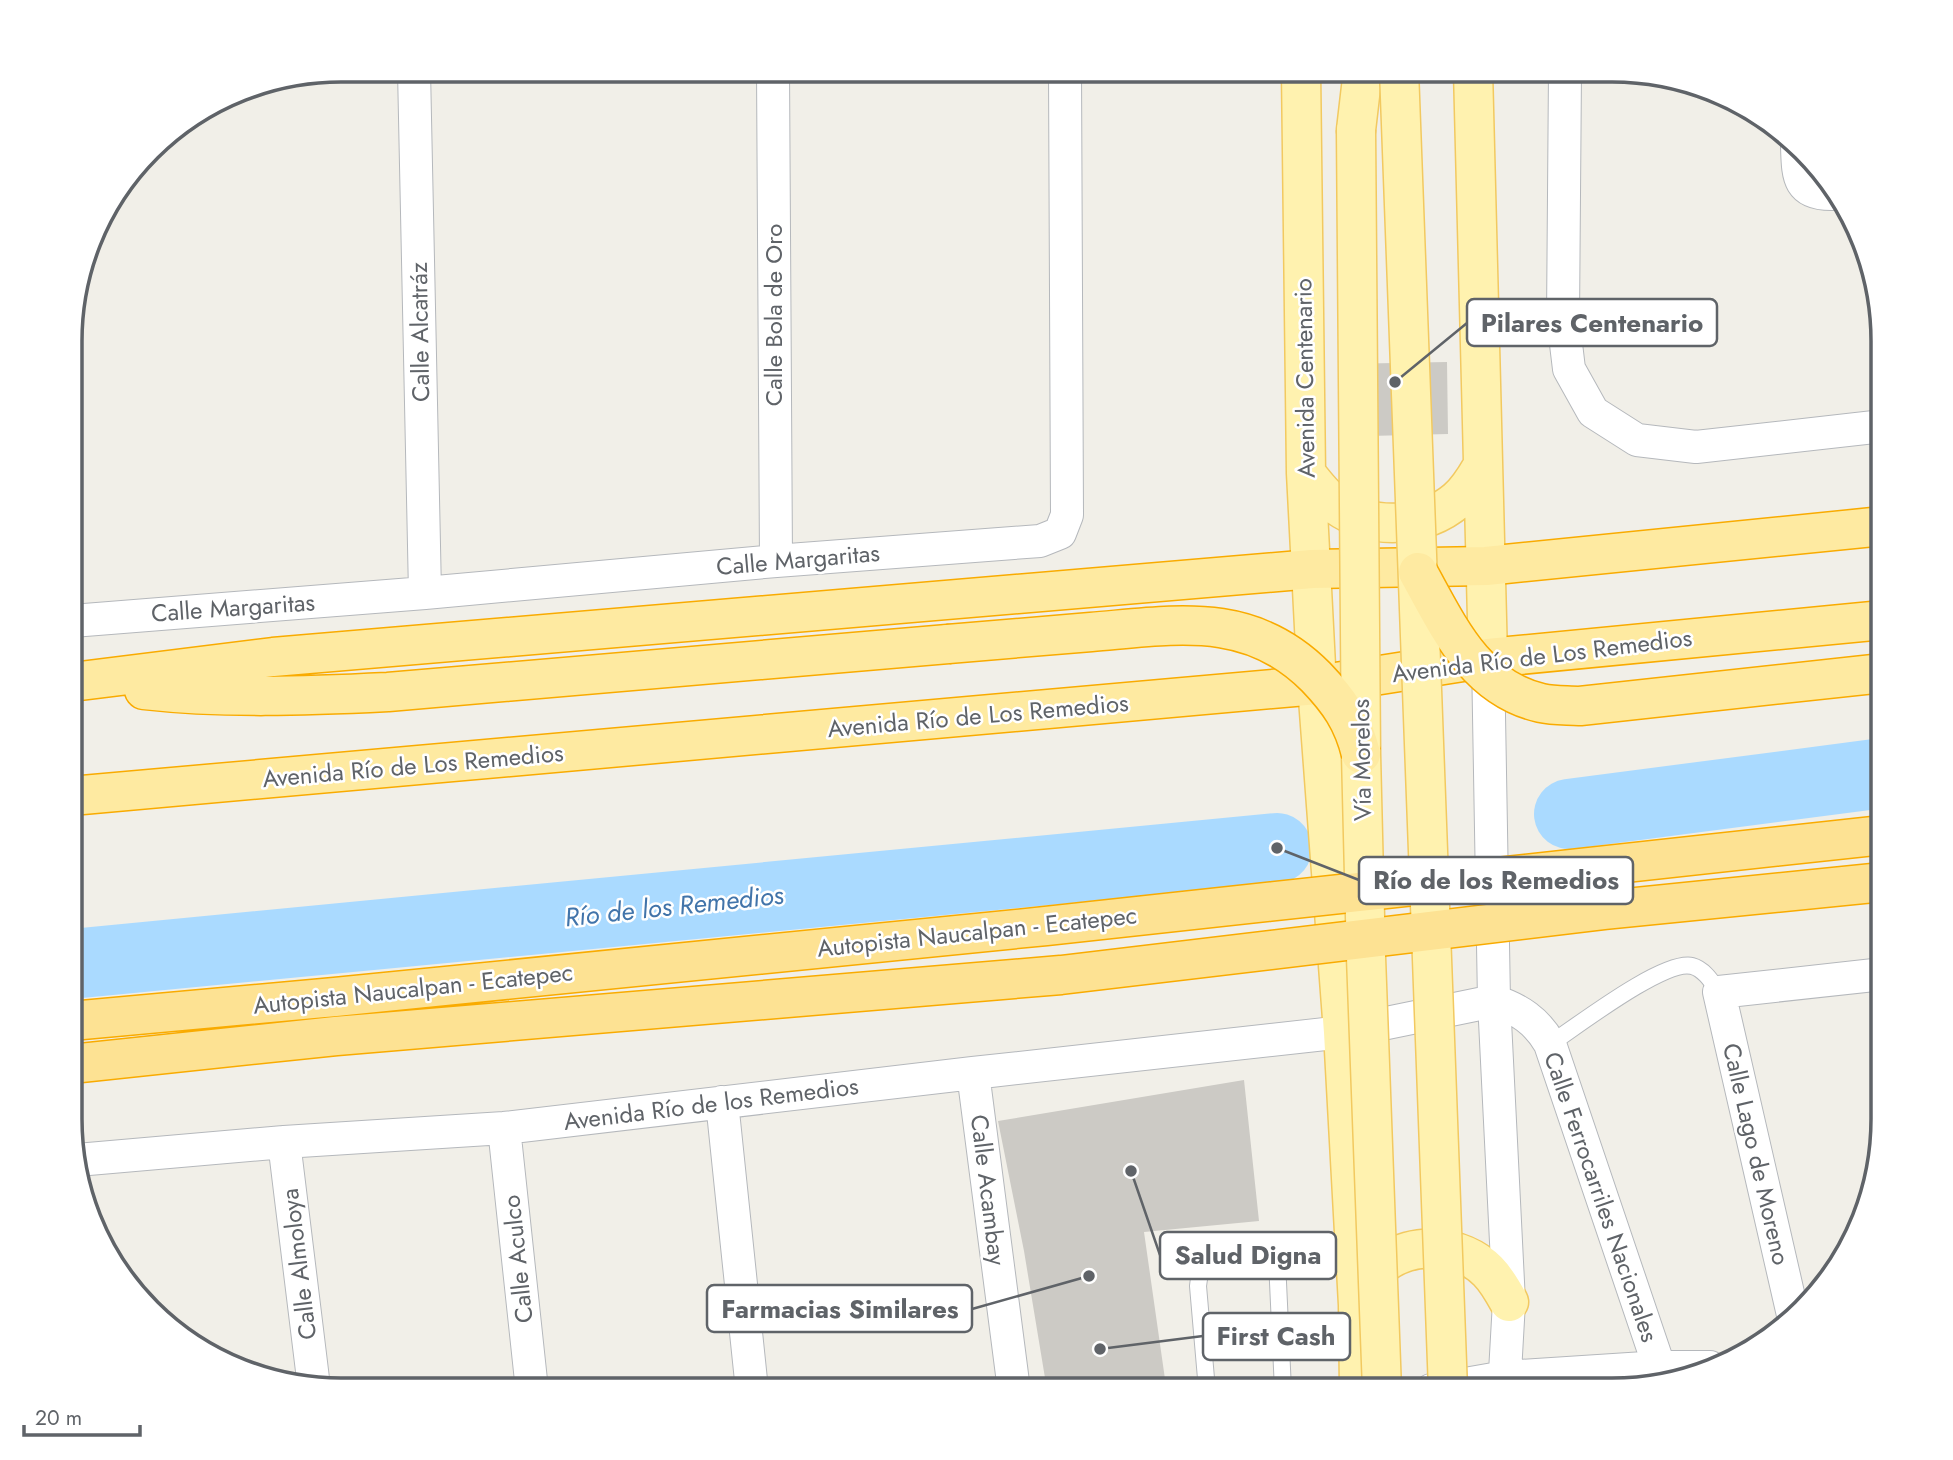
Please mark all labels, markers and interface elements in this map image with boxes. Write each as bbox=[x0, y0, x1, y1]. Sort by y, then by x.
street label: Calle Bola de Oro bbox=[756, 224, 791, 406]
street label: Calle Alcatráz bbox=[401, 262, 438, 402]
street label: Avenida Centenario bbox=[1285, 278, 1324, 478]
callout: Pilares Centenario bbox=[1467, 299, 1717, 346]
text: Pilares Centenario bbox=[1481, 304, 1703, 342]
street label: Calle Margaritas bbox=[715, 535, 881, 584]
street label: Calle Margaritas bbox=[150, 584, 316, 631]
street label: Avenida Río de Los Remedios bbox=[1390, 620, 1694, 691]
street label: Avenida Río de Los Remedios bbox=[826, 685, 1130, 746]
street label: Vía Morelos bbox=[1343, 699, 1380, 821]
street label: Avenida Río de Los Remedios bbox=[261, 735, 565, 796]
callout: Río de los Remedios bbox=[1359, 857, 1633, 904]
text: Río de los Remedios bbox=[1373, 861, 1619, 899]
water label: Río de los Remedios bbox=[563, 876, 786, 936]
street label: Autopista Naucalpan - Ecatepec bbox=[815, 897, 1139, 966]
street label: Autopista Naucalpan - Ecatepec bbox=[251, 954, 575, 1023]
street label: Calle Lago de Moreno bbox=[1714, 1040, 1799, 1268]
street label: Calle Ferrocarriles Nacionales bbox=[1535, 1047, 1668, 1347]
street label: Avenida Río de los Remedios bbox=[562, 1068, 860, 1139]
street label: Calle Acambay bbox=[962, 1112, 1015, 1268]
street label: Calle Almoloya bbox=[272, 1186, 325, 1342]
street label: Calle Aculco bbox=[493, 1193, 542, 1325]
callout: Salud Digna bbox=[1160, 1232, 1336, 1279]
text: Salud Digna bbox=[1174, 1236, 1322, 1274]
callout: Farmacias Similares bbox=[707, 1285, 972, 1332]
text: Farmacias Similares bbox=[721, 1290, 959, 1328]
callout: First Cash bbox=[1203, 1313, 1350, 1360]
text: First Cash bbox=[1216, 1317, 1336, 1355]
scale bar bbox=[24, 1394, 140, 1438]
text: 20 m bbox=[35, 1403, 82, 1433]

